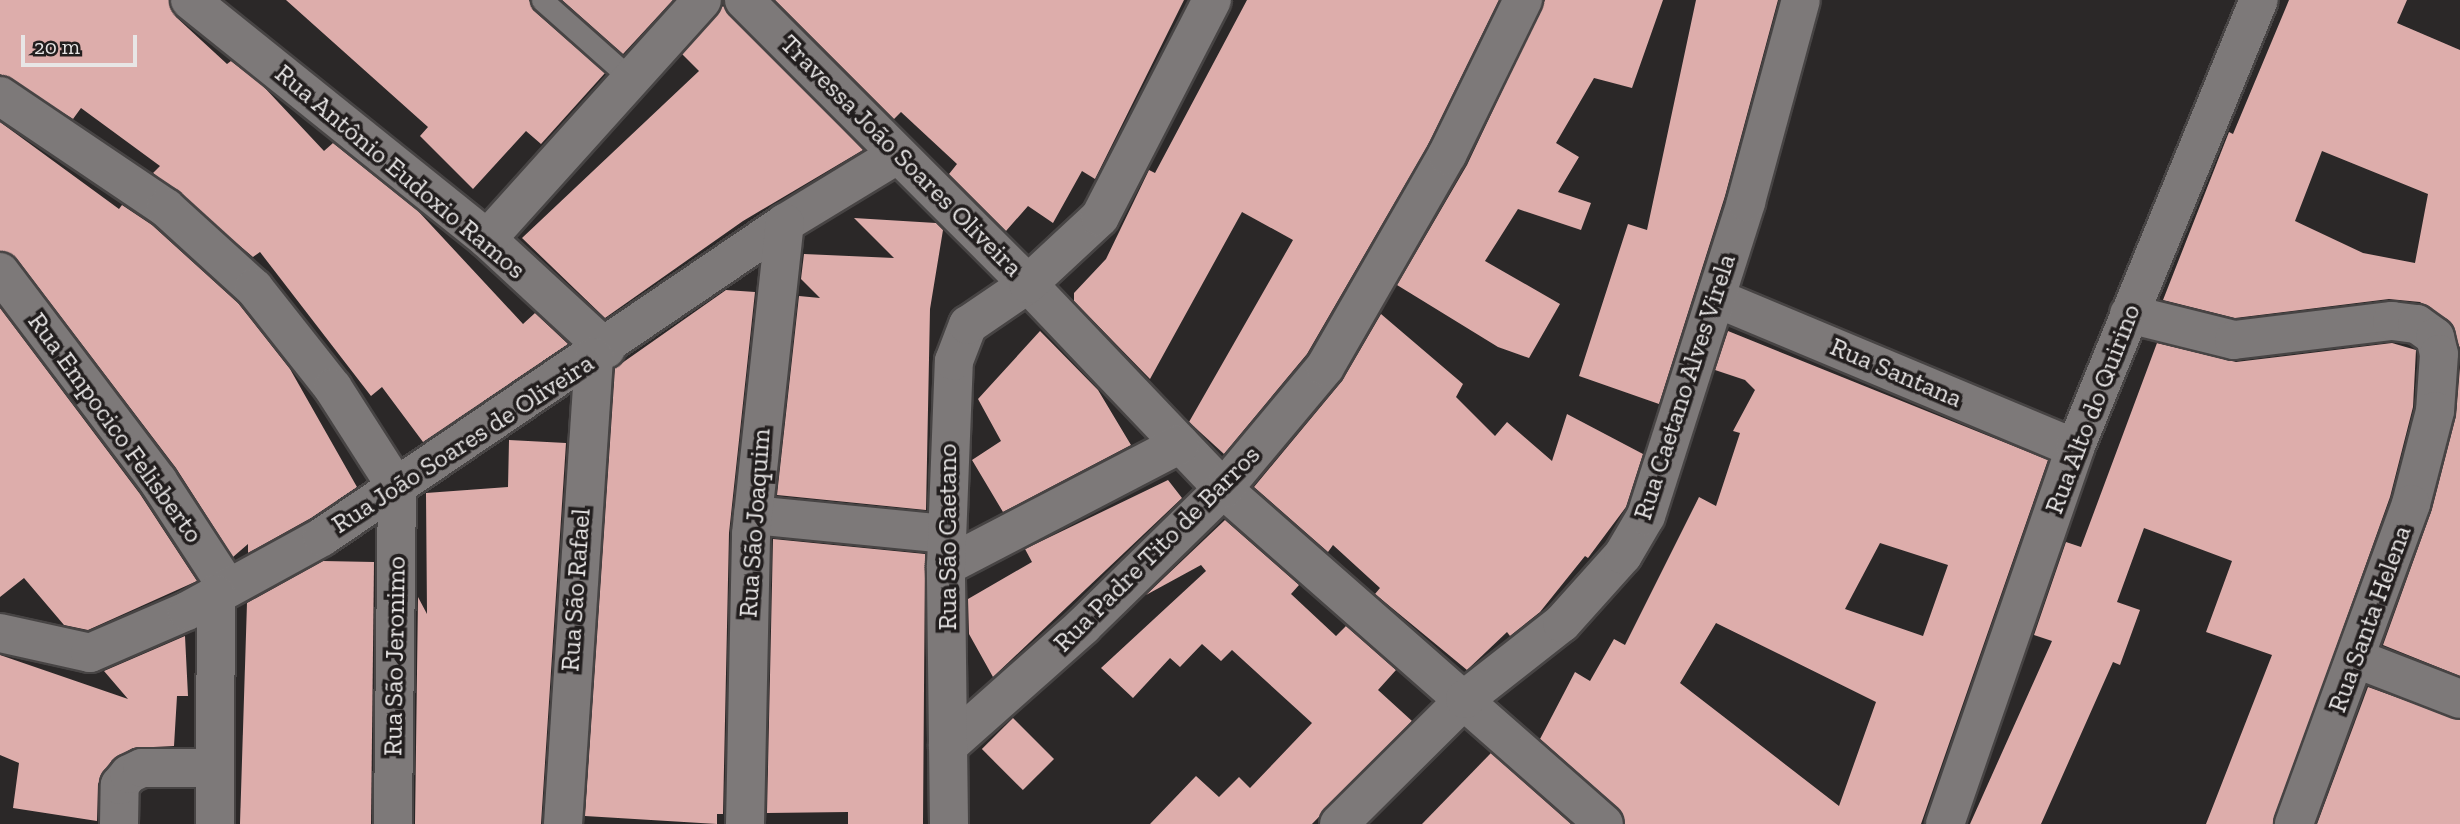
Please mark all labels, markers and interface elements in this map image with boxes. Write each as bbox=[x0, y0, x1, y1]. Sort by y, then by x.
scale bar bbox=[24, 21, 140, 65]
street label: Travessa João Soares Oliveira bbox=[773, 28, 1029, 284]
text: 20 m bbox=[34, 34, 80, 59]
street label: Rua Antônio Eudoxio Ramos bbox=[268, 58, 532, 286]
street label: Rua Caetano Alves Virela bbox=[1627, 250, 1743, 524]
street label: Rua Alto do Quirino bbox=[2039, 299, 2147, 519]
street label: Rua Empocico Felisberto bbox=[21, 307, 209, 549]
street label: Rua Santana bbox=[1825, 331, 1967, 415]
street label: Rua João Soares de Oliveira bbox=[326, 348, 600, 540]
street label: Rua São Joaquim bbox=[733, 427, 777, 619]
street label: Rua Padre Tito de Barros bbox=[1047, 439, 1267, 659]
street label: Rua São Caetano bbox=[932, 444, 964, 630]
street label: Rua São Rafael bbox=[555, 507, 597, 673]
street label: Rua Santa Helena bbox=[2322, 521, 2418, 717]
street label: Rua São Jeronimo bbox=[378, 556, 412, 756]

